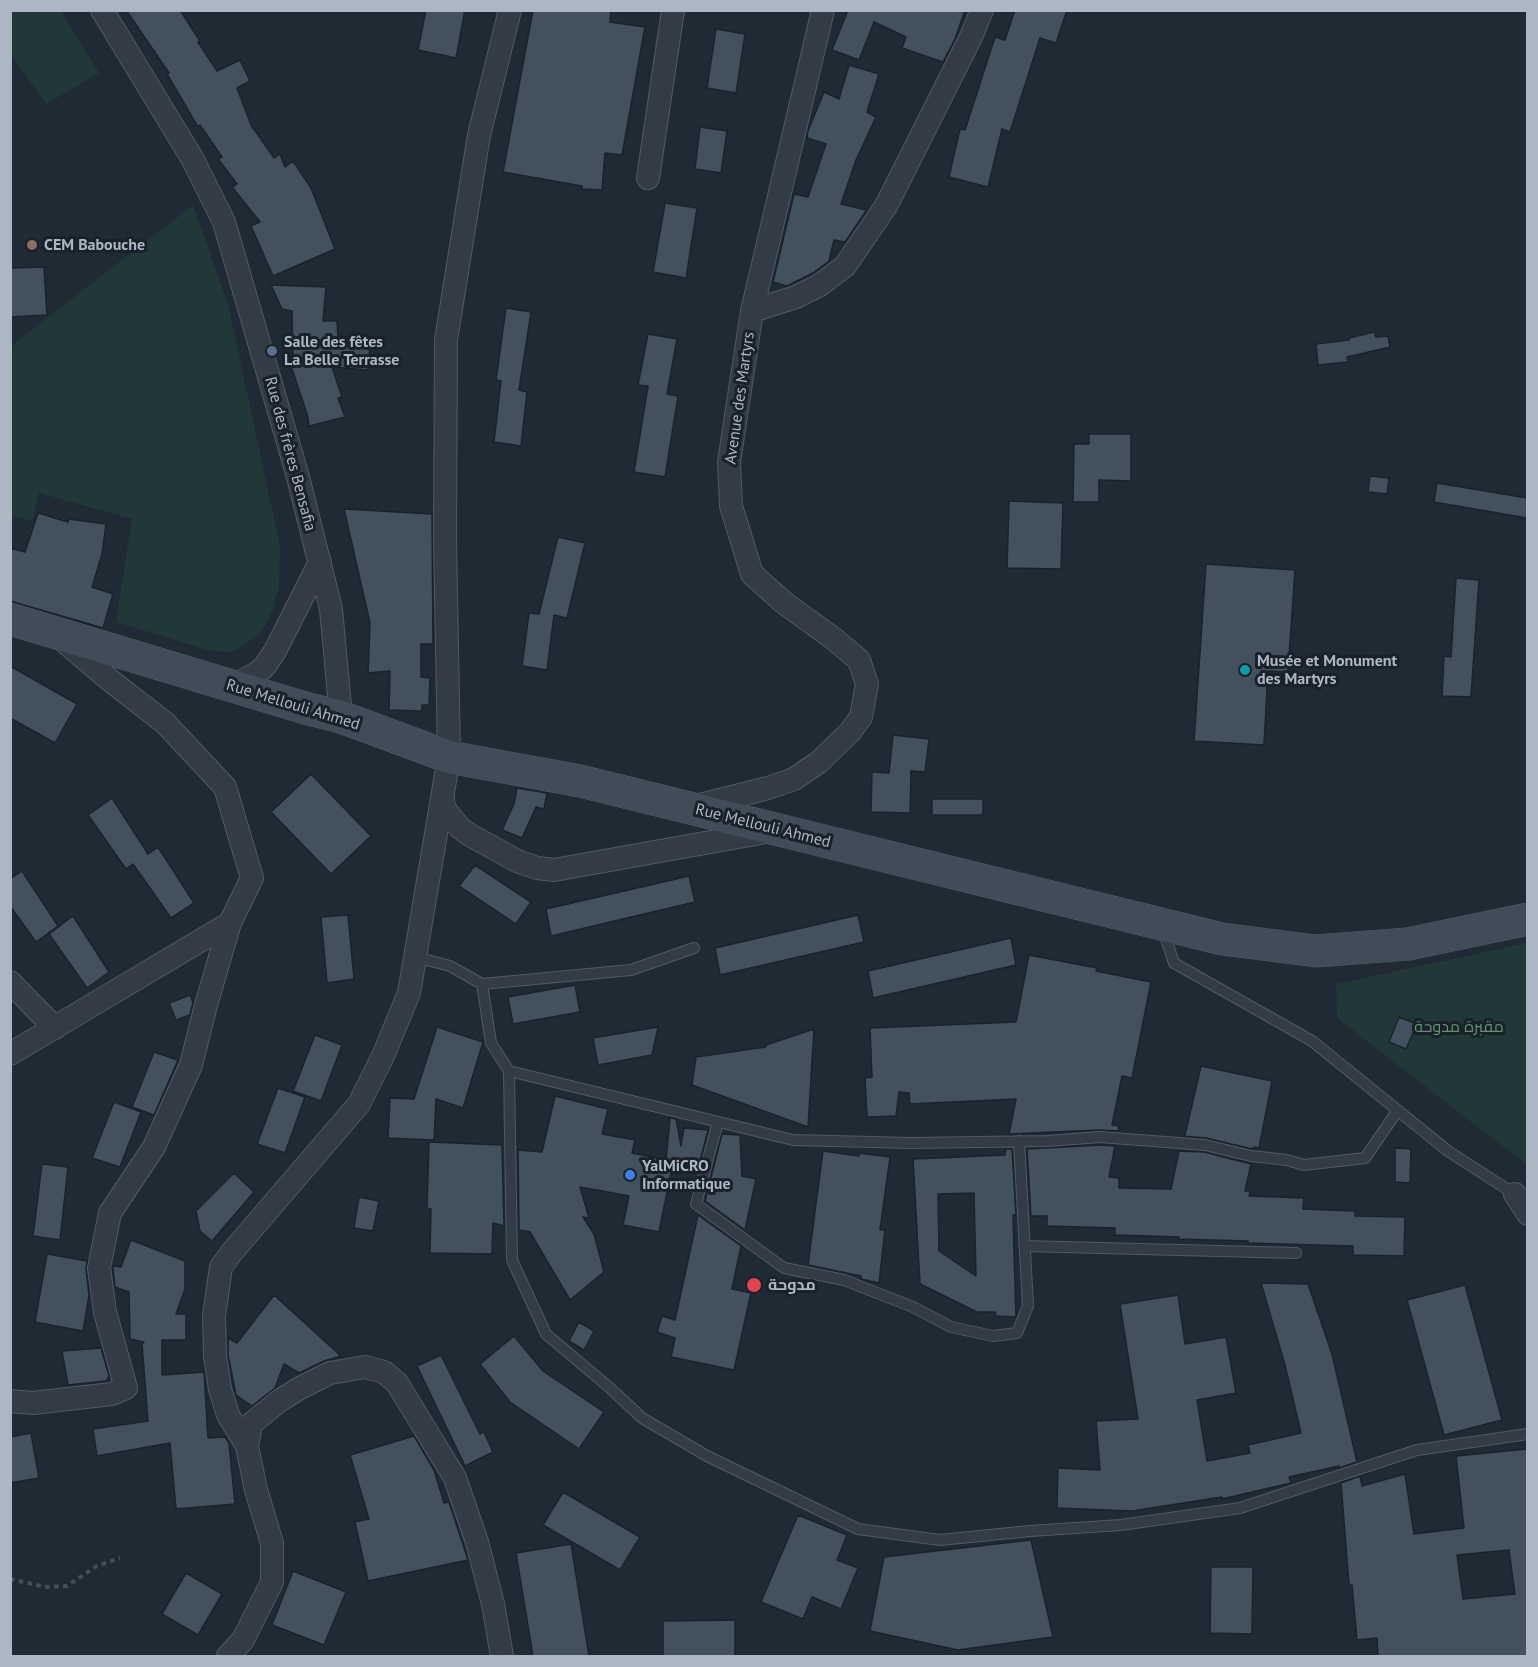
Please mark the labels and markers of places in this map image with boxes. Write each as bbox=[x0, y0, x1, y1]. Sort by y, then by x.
place label: CEM Babouche bbox=[44, 235, 145, 255]
marker: CEM Babouche bbox=[25, 238, 39, 252]
place label: Salle des fêtes La Belle Terrasse bbox=[284, 332, 399, 370]
marker: Salle des fêtes La Belle Terrasse bbox=[265, 344, 279, 358]
place label: Musée et Monument des Martyrs bbox=[1257, 651, 1397, 689]
marker: Musée et Monument des Martyrs bbox=[1238, 663, 1252, 677]
place label: YalMiCRO Informatique bbox=[642, 1156, 731, 1194]
marker: YalMiCRO Informatique bbox=[623, 1168, 637, 1182]
place label: مدوحة bbox=[768, 1275, 816, 1295]
marker: مدوحة bbox=[745, 1276, 763, 1294]

